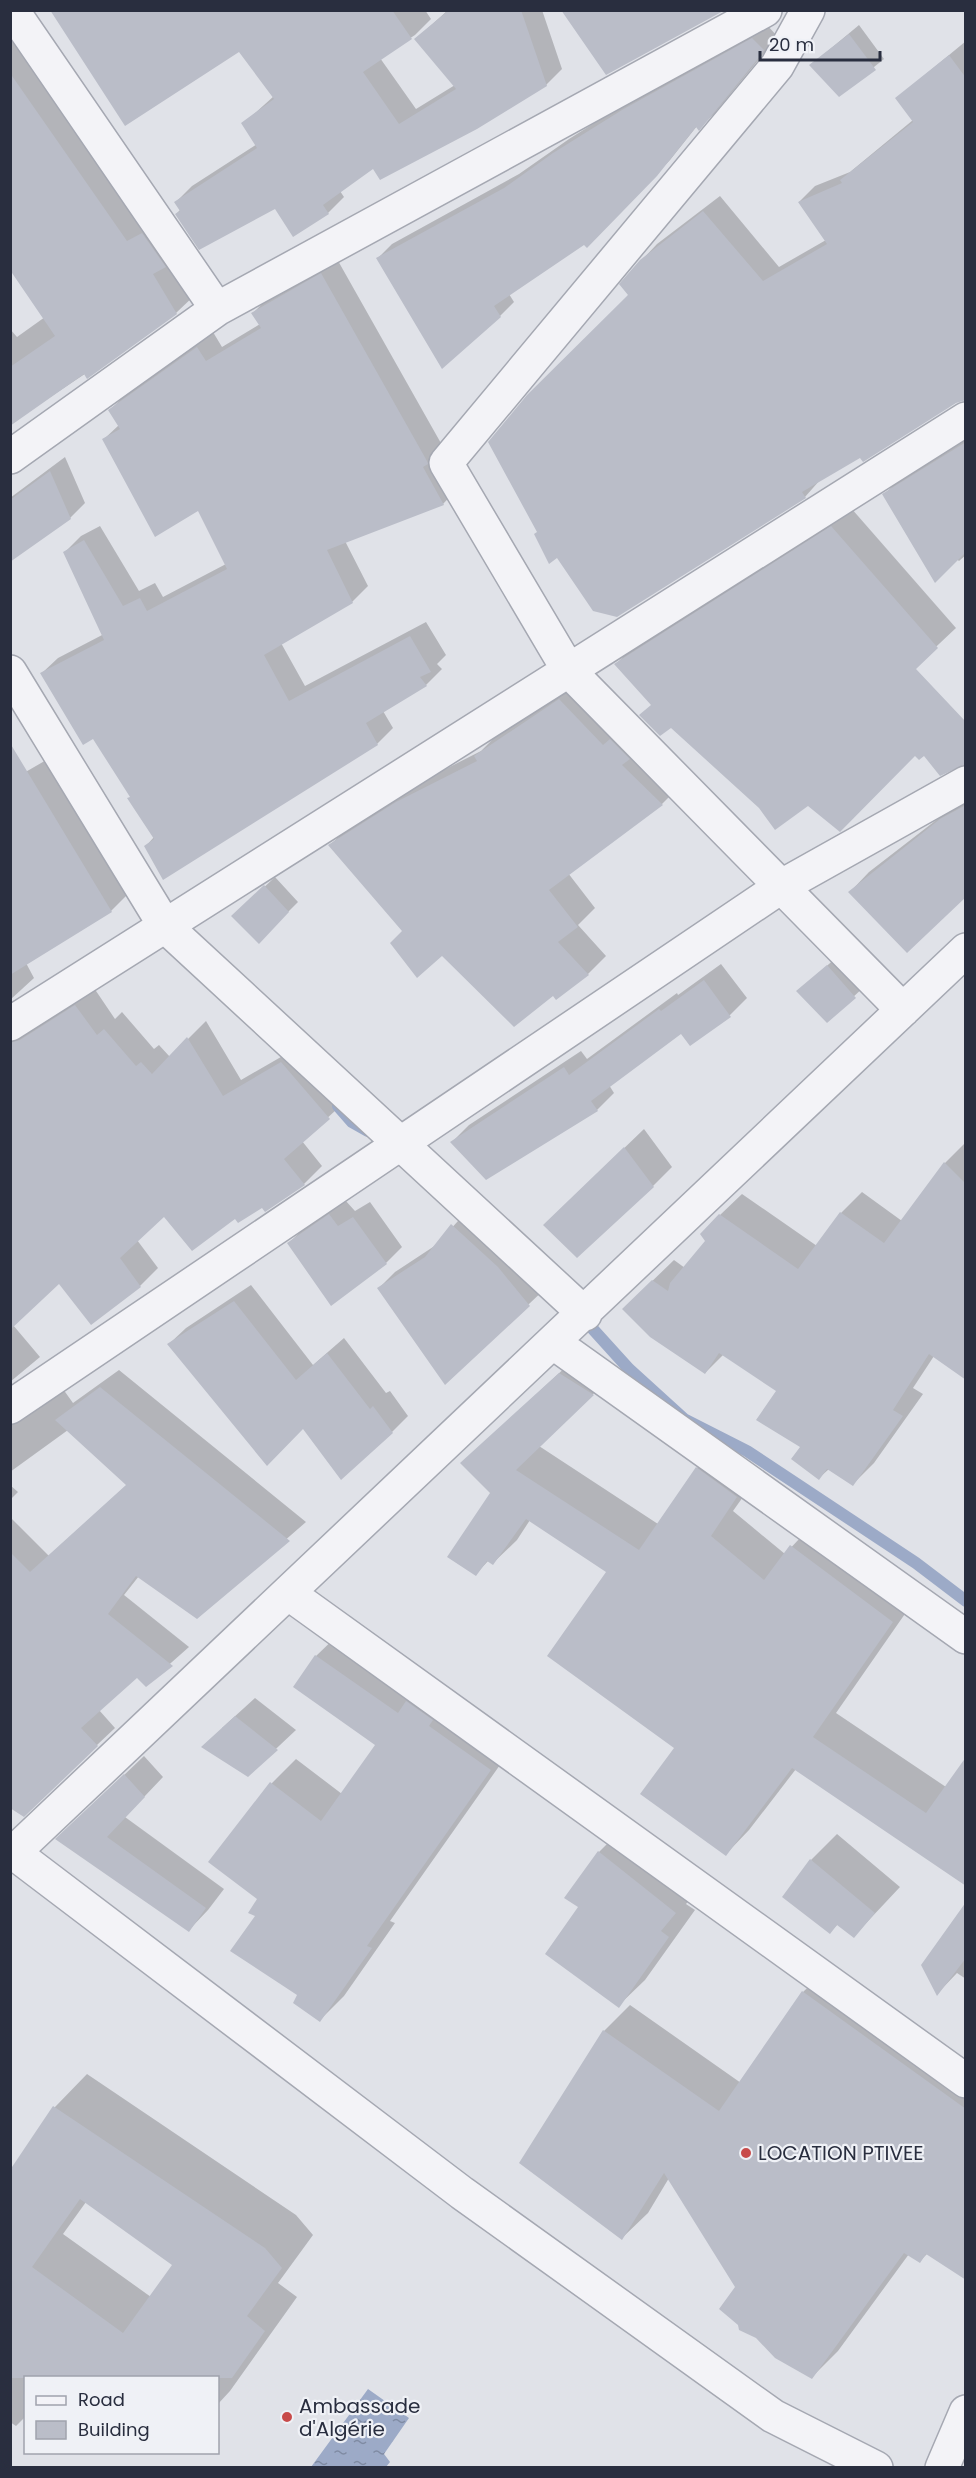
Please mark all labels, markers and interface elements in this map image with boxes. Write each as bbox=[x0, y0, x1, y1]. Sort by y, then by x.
scale bar bbox=[760, 24, 880, 62]
text: 20 m bbox=[769, 32, 814, 57]
place label: LOCATION PTIVEE bbox=[758, 2139, 924, 2167]
marker: LOCATION PTIVEE bbox=[739, 2146, 753, 2160]
legend bbox=[24, 2376, 219, 2454]
text: Road bbox=[78, 2387, 125, 2412]
place label: Ambassade d'Algérie bbox=[299, 2392, 420, 2443]
marker: Ambassade d'Algérie bbox=[280, 2410, 294, 2424]
text: Building bbox=[78, 2417, 150, 2442]

